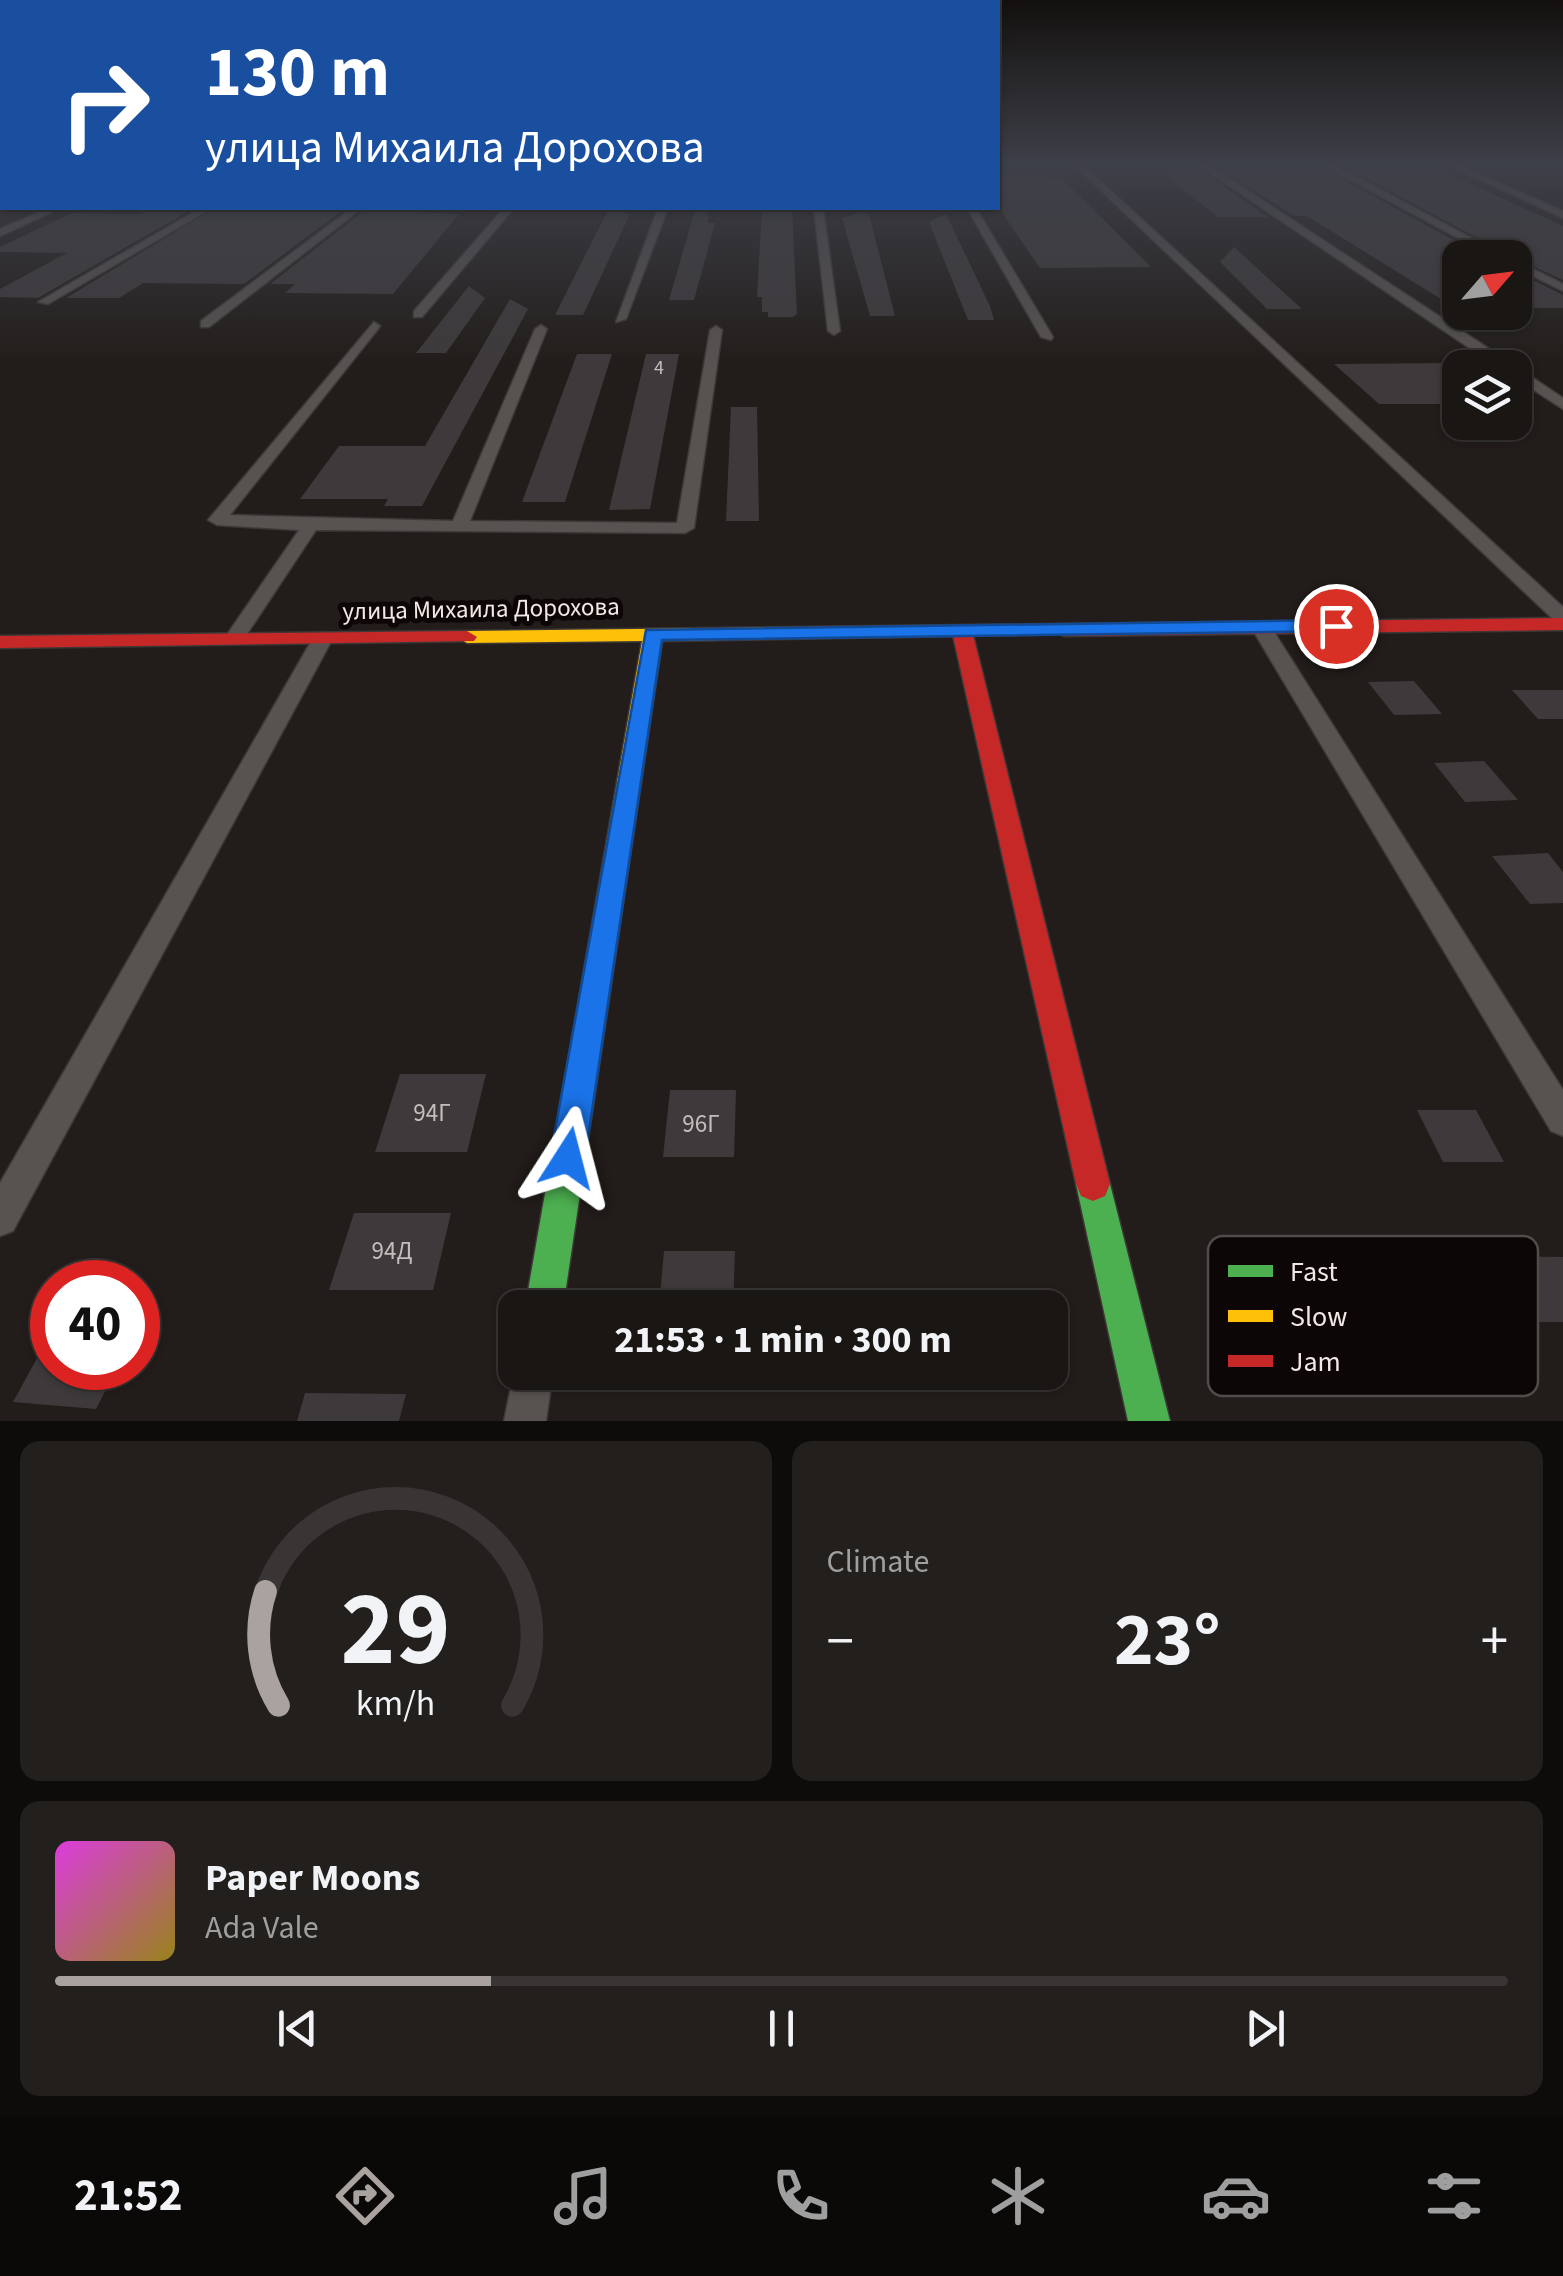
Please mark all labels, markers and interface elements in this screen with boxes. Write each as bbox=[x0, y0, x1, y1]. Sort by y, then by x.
text: 130 m bbox=[205, 23, 390, 123]
icon: right bbox=[40, 40, 170, 170]
text: улица Михаила Дорохова bbox=[205, 116, 705, 180]
north arrow bbox=[1442, 240, 1532, 330]
map controls bbox=[1442, 240, 1532, 440]
button: layers bbox=[1442, 350, 1532, 440]
house number: 4 bbox=[654, 354, 664, 382]
pin bbox=[1294, 584, 1379, 669]
street label: улица Михаила Дорохова bbox=[342, 589, 620, 629]
icon: arrive bbox=[1309, 599, 1364, 654]
house number: 94Г bbox=[413, 1095, 451, 1131]
position arrow bbox=[516, 1106, 620, 1210]
house number: 96Г bbox=[682, 1106, 720, 1142]
house number: 94Д bbox=[372, 1233, 412, 1269]
legend bbox=[1208, 1236, 1538, 1396]
text: Fast bbox=[1290, 1252, 1338, 1292]
speed limit sign: 40 bbox=[30, 1260, 160, 1390]
text: Slow bbox=[1290, 1297, 1347, 1337]
text: 21:53 · 1 min · 300 m bbox=[614, 1313, 952, 1367]
text: Jam bbox=[1290, 1342, 1341, 1382]
text: Climate bbox=[827, 1539, 929, 1585]
text: 29 bbox=[341, 1557, 451, 1705]
text: 23° bbox=[1114, 1587, 1221, 1694]
text: − bbox=[827, 1603, 854, 1681]
text: + bbox=[1481, 1603, 1508, 1681]
text: km/h bbox=[356, 1678, 435, 1729]
text: Paper Moons bbox=[205, 1851, 420, 1905]
text: Ada Vale bbox=[205, 1905, 319, 1951]
icon: previous bbox=[270, 2001, 325, 2056]
icon: pause bbox=[754, 2001, 809, 2056]
icon: next bbox=[1238, 2001, 1293, 2056]
icon: directions bbox=[330, 2161, 400, 2231]
icon: music bbox=[548, 2161, 618, 2231]
icon: phone bbox=[766, 2161, 836, 2231]
icon: climate bbox=[983, 2161, 1053, 2231]
icon: car bbox=[1201, 2161, 1271, 2231]
icon: filters bbox=[1419, 2161, 1489, 2231]
text: 21:52 bbox=[74, 2164, 182, 2228]

